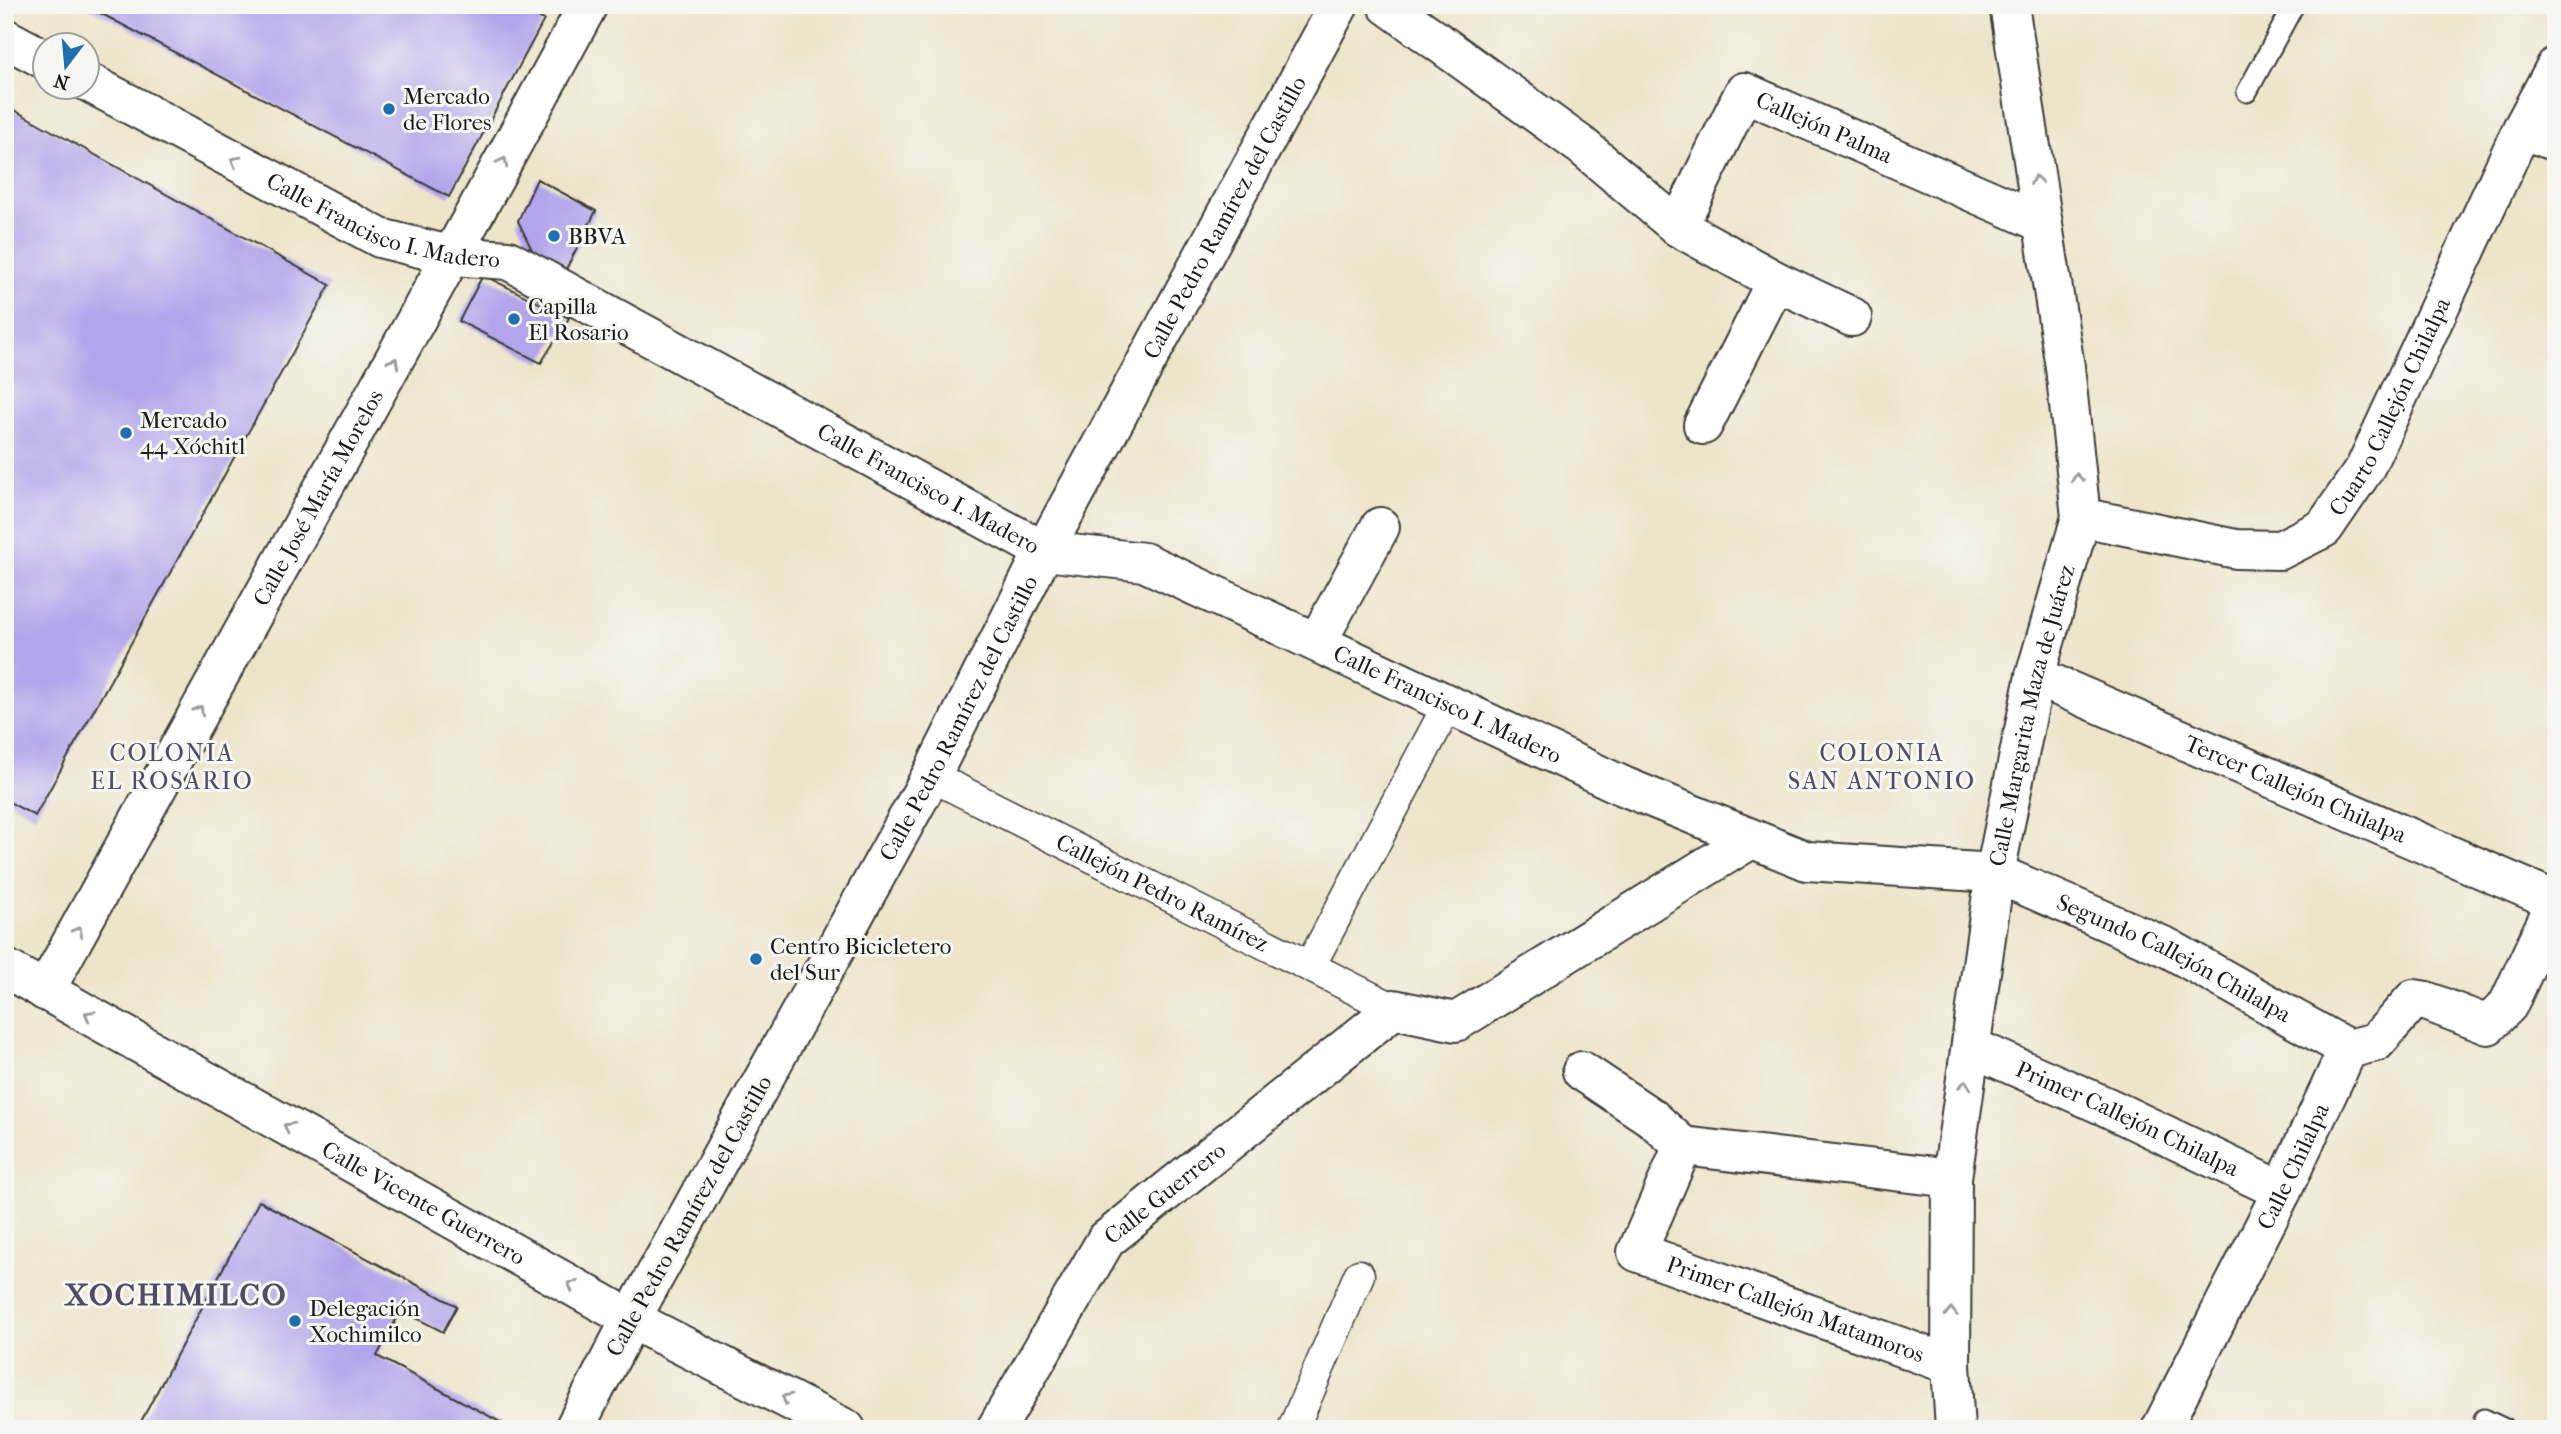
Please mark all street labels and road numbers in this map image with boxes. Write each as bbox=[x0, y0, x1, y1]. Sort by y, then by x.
street label: Calle Pedro Ramírez del Castillo bbox=[1137, 71, 1312, 363]
street label: Callejón Palma bbox=[1752, 86, 1897, 169]
street label: Calle Francisco I. Madero bbox=[262, 167, 501, 273]
street label: Cuarto Callejón Chilalpa bbox=[2323, 293, 2456, 521]
street label: Calle José María Morelos bbox=[247, 385, 389, 610]
street label: Calle Francisco I. Madero bbox=[813, 417, 1044, 560]
street label: Calle Margarita Maza de Juárez bbox=[1983, 561, 2080, 869]
street label: Calle Pedro Ramírez del Castillo bbox=[873, 571, 1043, 865]
street label: Calle Francisco I. Madero bbox=[1329, 639, 1566, 769]
street label: Tercer Callejón Chilalpa bbox=[2181, 729, 2411, 848]
street label: Callejón Pedro Ramírez bbox=[1052, 828, 1273, 957]
street label: Segundo Callejón Chilalpa bbox=[2053, 888, 2296, 1028]
street label: Primer Callejón Chilalpa bbox=[2012, 1055, 2244, 1182]
street label: Calle Pedro Ramírez del Castillo bbox=[600, 1071, 778, 1361]
street label: Calle Chilalpa bbox=[2251, 1098, 2335, 1234]
street label: Calle Vicente Guerrero bbox=[317, 1135, 530, 1270]
street label: Calle Guerrero bbox=[1099, 1136, 1231, 1250]
street label: Primer Callejón Matamoros bbox=[1663, 1250, 1928, 1368]

